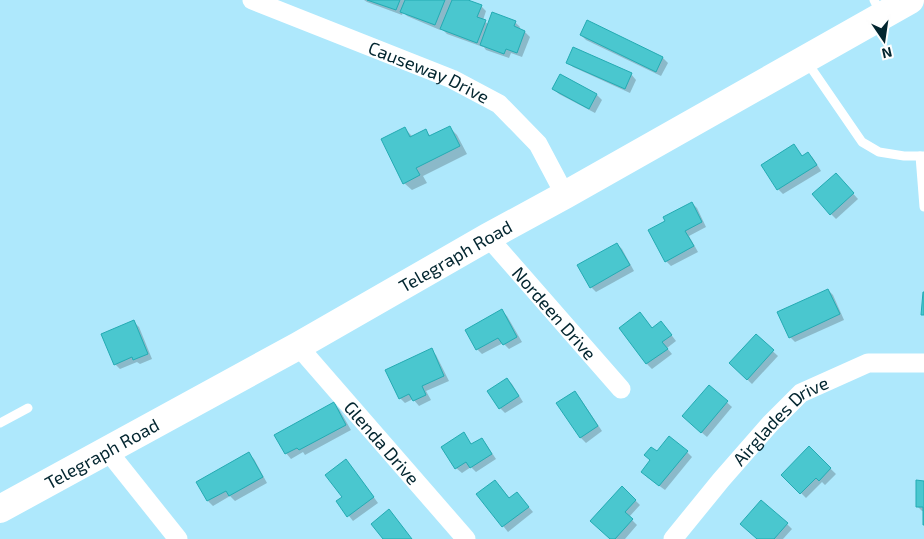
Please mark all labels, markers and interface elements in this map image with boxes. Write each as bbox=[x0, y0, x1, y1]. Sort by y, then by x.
north arrow bbox=[859, 15, 909, 65]
street label: Causeway Drive bbox=[365, 36, 493, 108]
text: N bbox=[880, 44, 894, 63]
street label: Telegraph Road bbox=[395, 215, 516, 297]
street label: Nordeen Drive bbox=[508, 262, 601, 364]
street label: Airglades Drive bbox=[728, 371, 832, 470]
street label: Glenda Drive bbox=[340, 396, 424, 489]
street label: Telegraph Road bbox=[41, 413, 163, 493]

